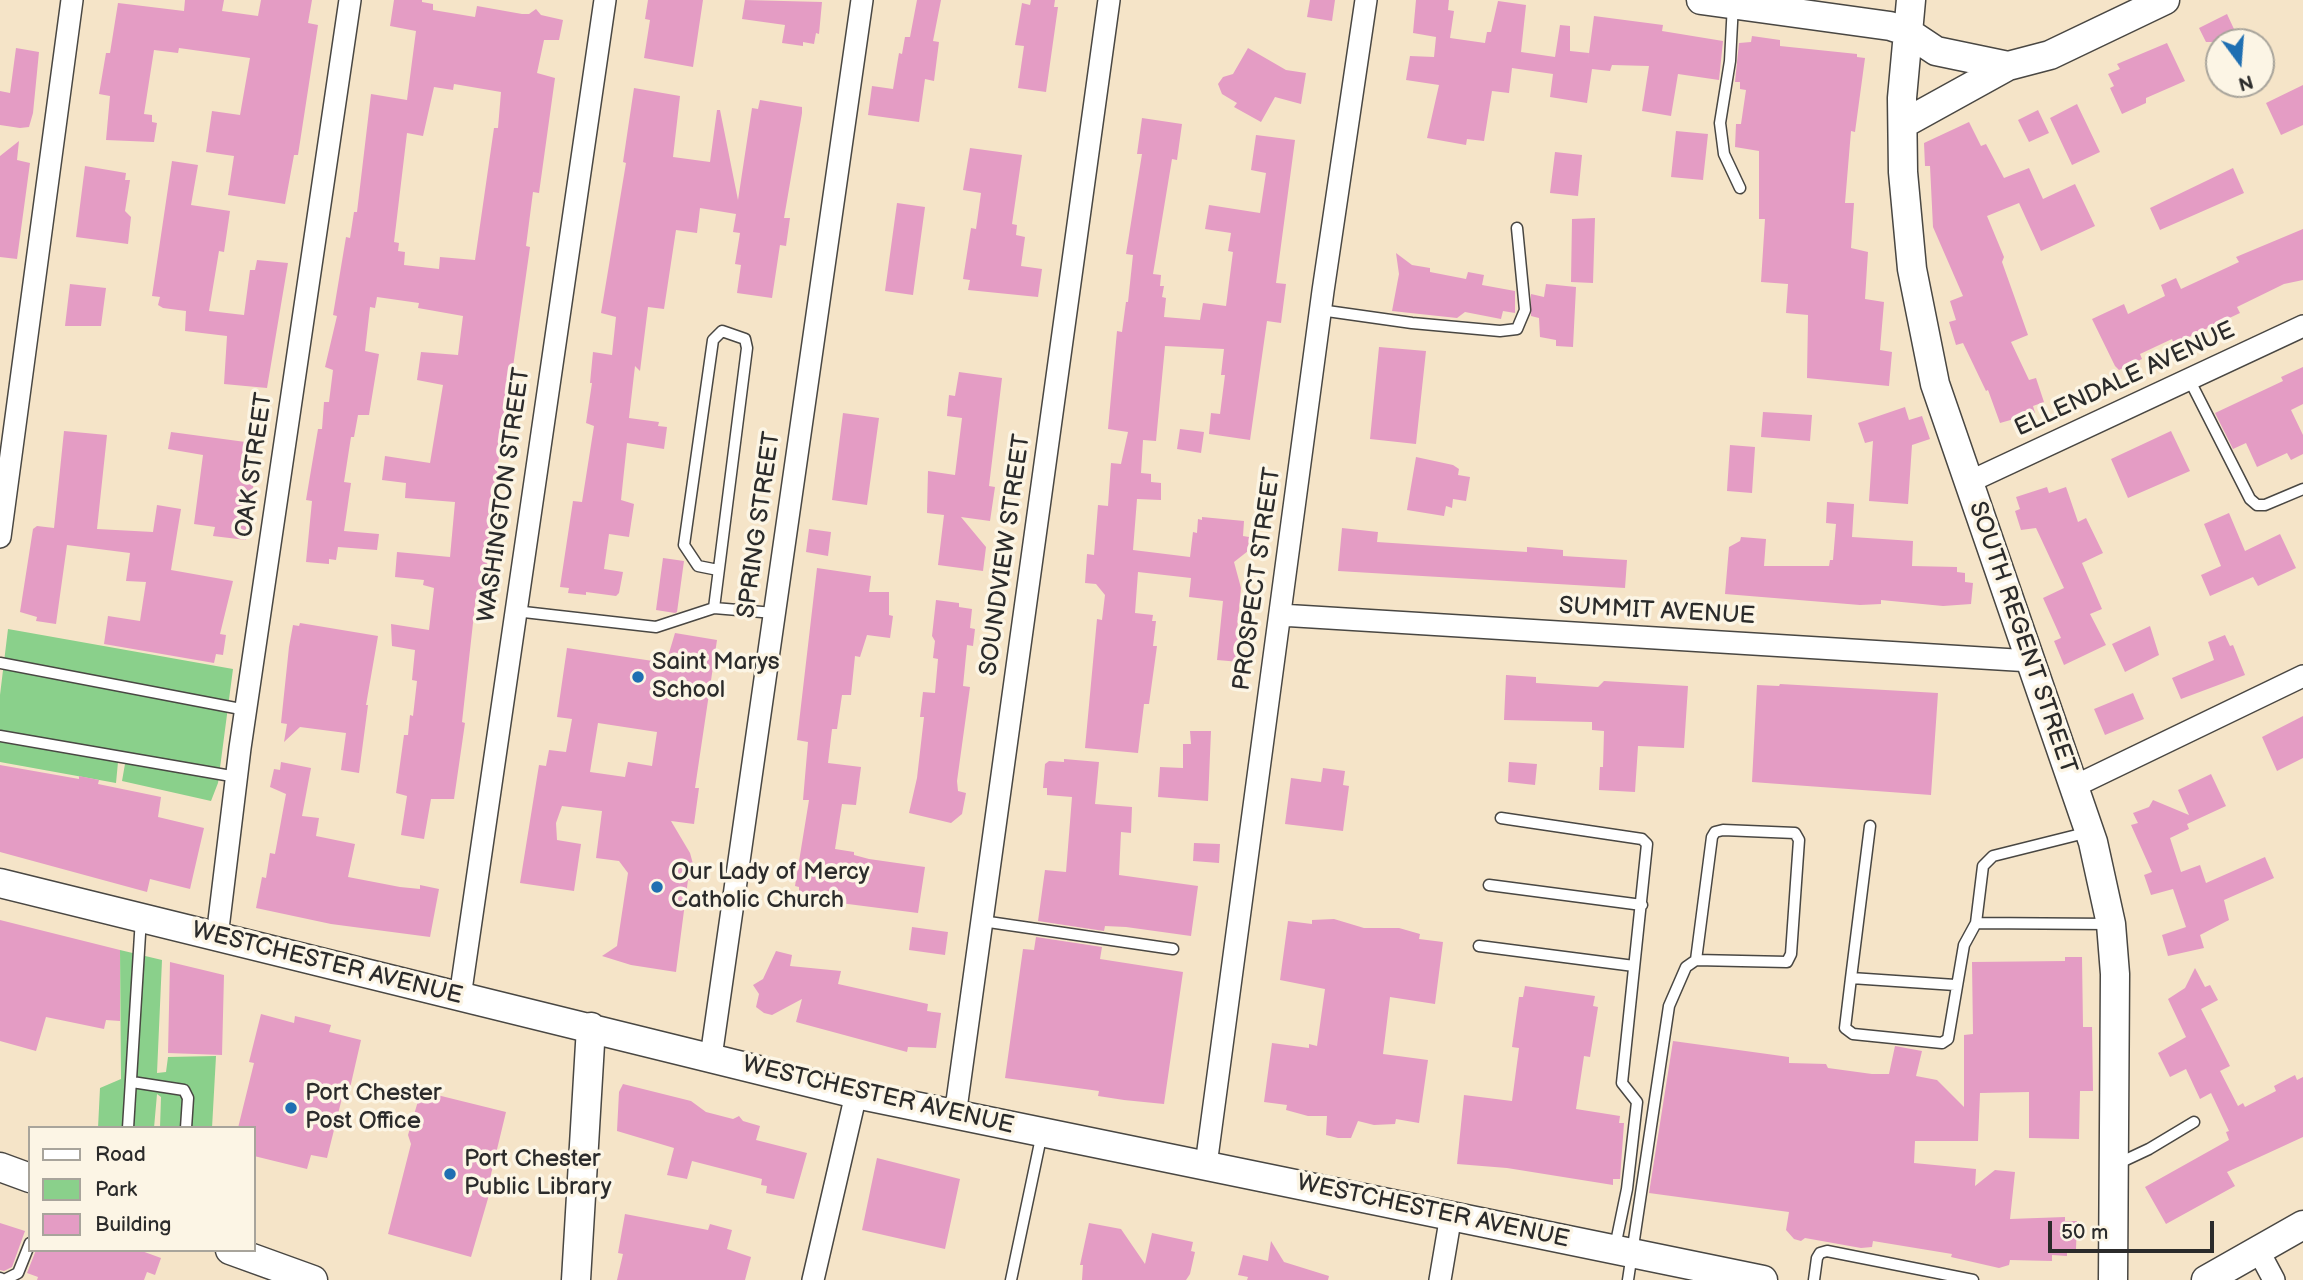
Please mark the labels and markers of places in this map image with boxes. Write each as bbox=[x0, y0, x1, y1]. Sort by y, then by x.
place label: Saint Marys School bbox=[652, 649, 780, 705]
marker: Saint Marys School bbox=[630, 669, 646, 685]
place label: Our Lady of Mercy Catholic Church bbox=[671, 859, 870, 915]
marker: Our Lady of Mercy Catholic Church bbox=[649, 879, 665, 895]
place label: Port Chester Post Office bbox=[305, 1080, 442, 1136]
marker: Port Chester Post Office bbox=[283, 1100, 299, 1116]
place label: Port Chester Public Library bbox=[464, 1146, 612, 1202]
marker: Port Chester Public Library bbox=[442, 1166, 458, 1182]

